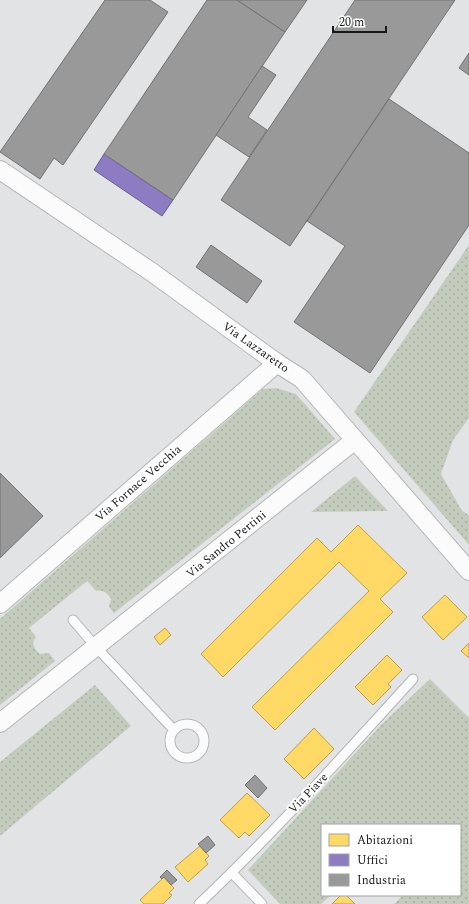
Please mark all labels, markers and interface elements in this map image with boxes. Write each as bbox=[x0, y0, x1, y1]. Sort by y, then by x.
scale bar bbox=[333, 8, 386, 34]
text: 20 m bbox=[339, 13, 364, 32]
street label: Via Lazzaretto bbox=[218, 317, 293, 378]
street label: Via Fornace Vecchia bbox=[91, 440, 186, 526]
street label: Via Sandro Pertini bbox=[182, 506, 271, 583]
street label: Via Piave bbox=[284, 769, 333, 818]
legend bbox=[321, 824, 461, 896]
text: Abitazioni bbox=[357, 831, 413, 850]
text: Uffici bbox=[357, 851, 388, 870]
text: Industria bbox=[357, 871, 406, 890]

